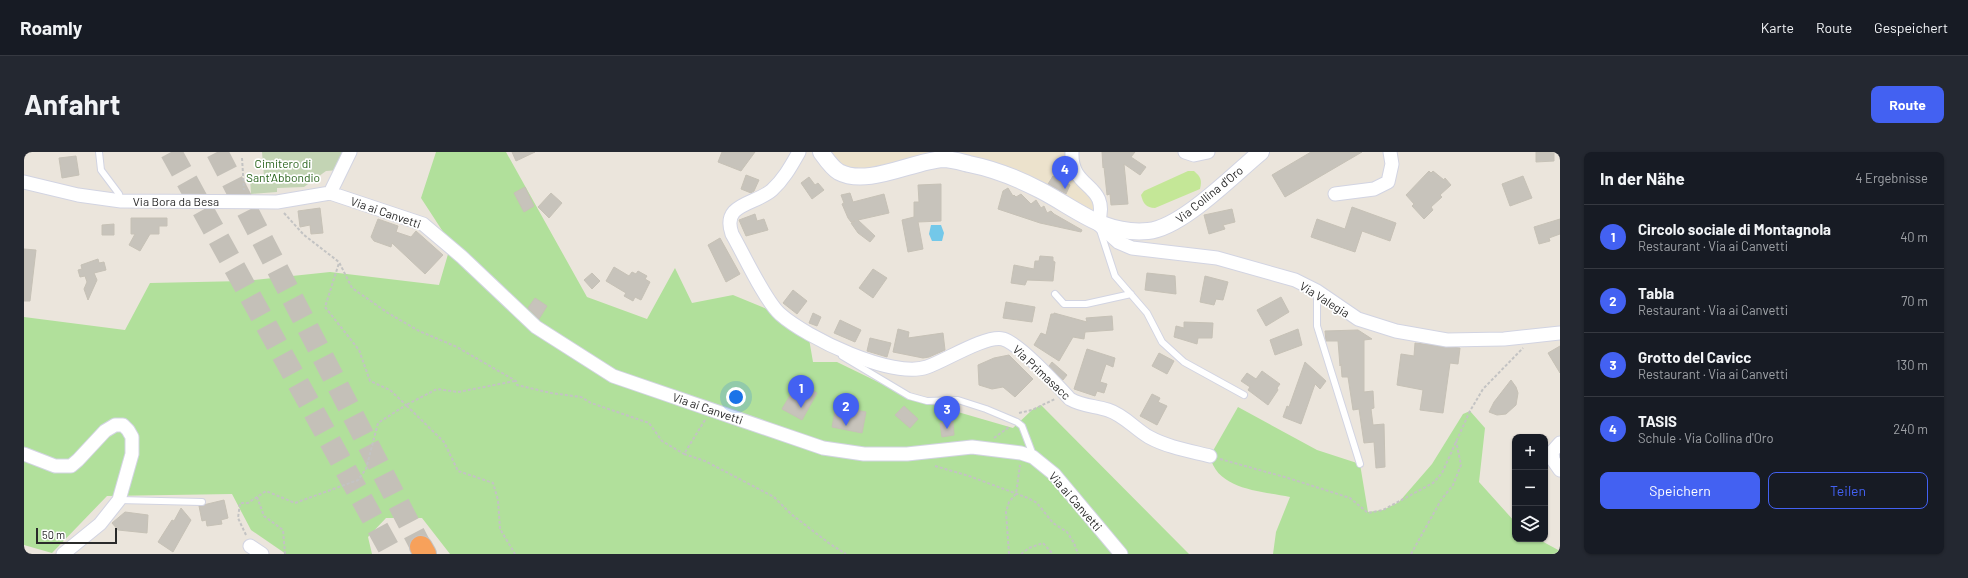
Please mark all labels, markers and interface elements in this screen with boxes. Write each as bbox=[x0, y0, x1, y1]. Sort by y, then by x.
text: Roamly bbox=[20, 16, 82, 39]
text: Karte bbox=[1761, 19, 1794, 36]
text: Route bbox=[1816, 19, 1852, 36]
text: Gespeichert bbox=[1874, 19, 1948, 36]
button: Route bbox=[1871, 86, 1944, 123]
text: Anfahrt bbox=[24, 87, 120, 121]
park label: Cimitero di Sant'Abbondio bbox=[246, 156, 320, 184]
pin: 4 bbox=[1052, 156, 1078, 189]
street label: Via Collina d'Oro bbox=[1173, 163, 1245, 225]
text: In der Nähe bbox=[1600, 168, 1685, 188]
text: 4 Ergebnisse bbox=[1855, 170, 1928, 186]
street label: Via ai Canvetti bbox=[349, 193, 423, 231]
street label: Via Bora da Besa bbox=[133, 194, 219, 208]
text: Circolo sociale di Montagnola bbox=[1638, 220, 1831, 238]
text: 1 bbox=[1611, 229, 1615, 245]
text: 40 m bbox=[1900, 229, 1928, 245]
text: Restaurant · Via ai Canvetti bbox=[1638, 238, 1788, 254]
street label: Via Valegia bbox=[1298, 278, 1352, 320]
text: Tabla bbox=[1638, 284, 1674, 302]
text: 2 bbox=[1609, 293, 1617, 309]
text: 70 m bbox=[1901, 293, 1928, 309]
text: Restaurant · Via ai Canvetti bbox=[1638, 302, 1788, 318]
street label: Via Primasacc bbox=[1010, 342, 1074, 402]
text: Grotto del Cavicc bbox=[1638, 348, 1751, 366]
text: 3 bbox=[1609, 357, 1617, 373]
text: 130 m bbox=[1896, 357, 1928, 373]
text: Restaurant · Via ai Canvetti bbox=[1638, 366, 1788, 382]
pin: 1 bbox=[788, 375, 814, 408]
your location bbox=[726, 387, 746, 407]
street label: Via ai Canvetti bbox=[671, 389, 745, 427]
pin: 2 bbox=[833, 393, 859, 426]
pin: 3 bbox=[934, 396, 960, 429]
text: TASIS bbox=[1638, 412, 1677, 430]
text: 4 bbox=[1609, 421, 1617, 437]
text: 240 m bbox=[1893, 421, 1928, 437]
text: Schule · Via Collina d'Oro bbox=[1638, 430, 1774, 446]
map controls bbox=[1512, 434, 1548, 542]
button: + bbox=[1512, 434, 1548, 470]
street label: Via ai Canvetti bbox=[1047, 469, 1105, 533]
button: − bbox=[1512, 470, 1548, 506]
button: Speichern bbox=[1600, 472, 1760, 509]
button: Teilen bbox=[1768, 472, 1928, 509]
button: layers bbox=[1512, 506, 1548, 542]
scale bar bbox=[36, 526, 117, 545]
text: 50 m bbox=[42, 528, 65, 541]

